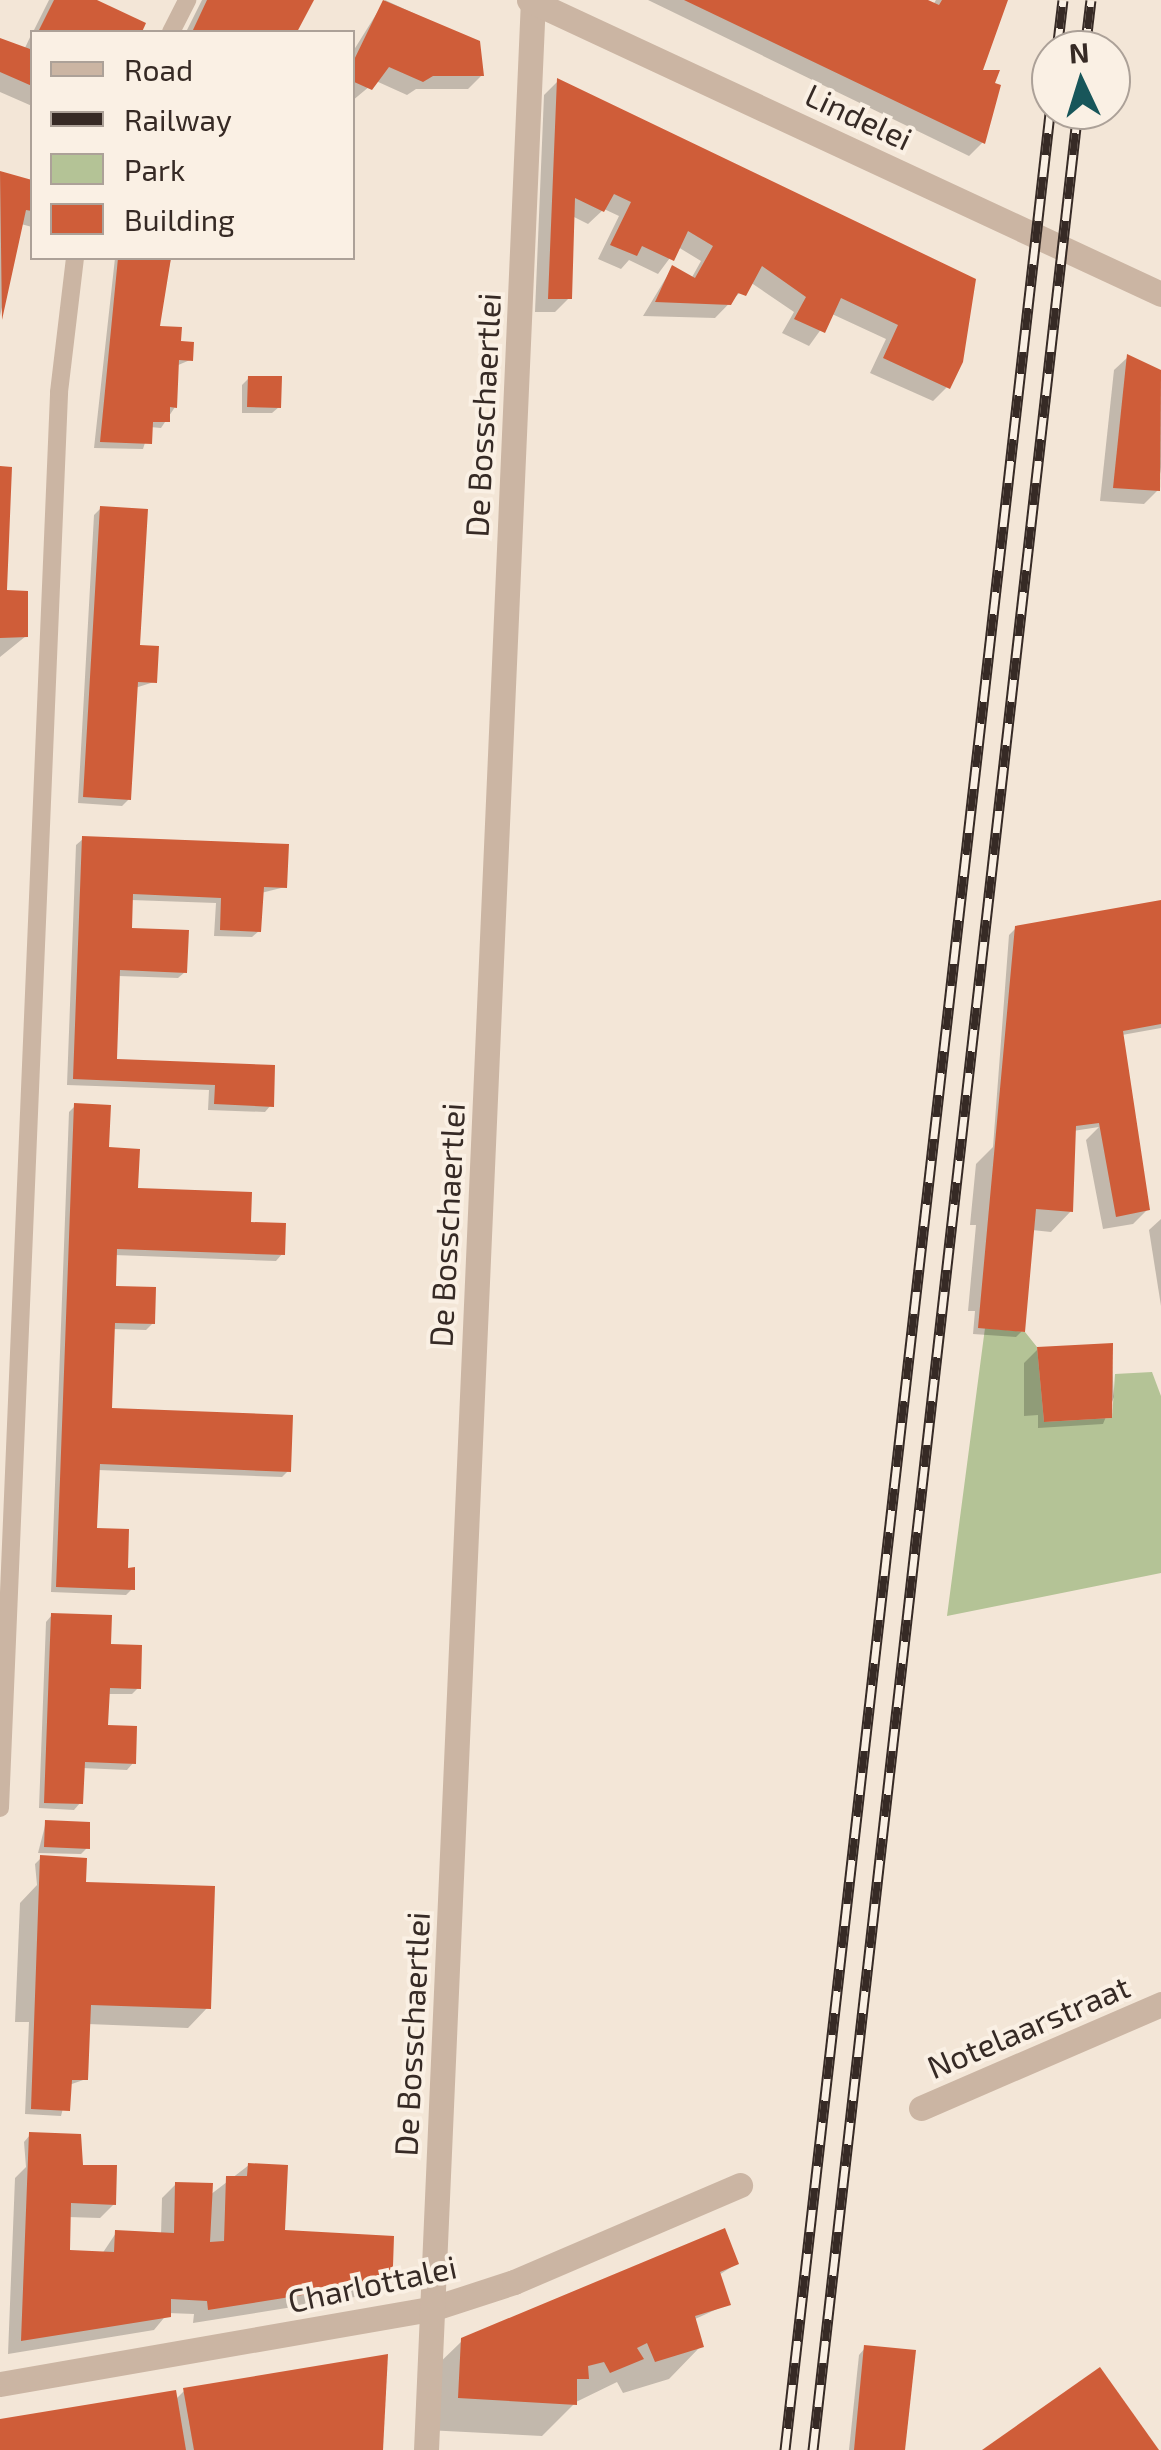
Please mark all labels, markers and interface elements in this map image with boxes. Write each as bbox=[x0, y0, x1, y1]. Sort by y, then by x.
legend bbox=[30, 30, 355, 260]
north arrow bbox=[1031, 30, 1131, 130]
text: N bbox=[1068, 34, 1090, 70]
text: Road bbox=[124, 51, 193, 87]
street label: Lindelei bbox=[800, 75, 918, 157]
text: Railway bbox=[124, 101, 232, 137]
text: Park bbox=[124, 151, 185, 187]
text: Building bbox=[124, 201, 235, 237]
street label: De Bosschaertlei bbox=[456, 292, 508, 538]
street label: De Bosschaertlei bbox=[420, 1102, 472, 1348]
street label: De Bosschaertlei bbox=[385, 1911, 437, 2157]
street label: Notelaarstraat bbox=[921, 1966, 1135, 2086]
street label: Charlottalei bbox=[284, 2246, 460, 2320]

